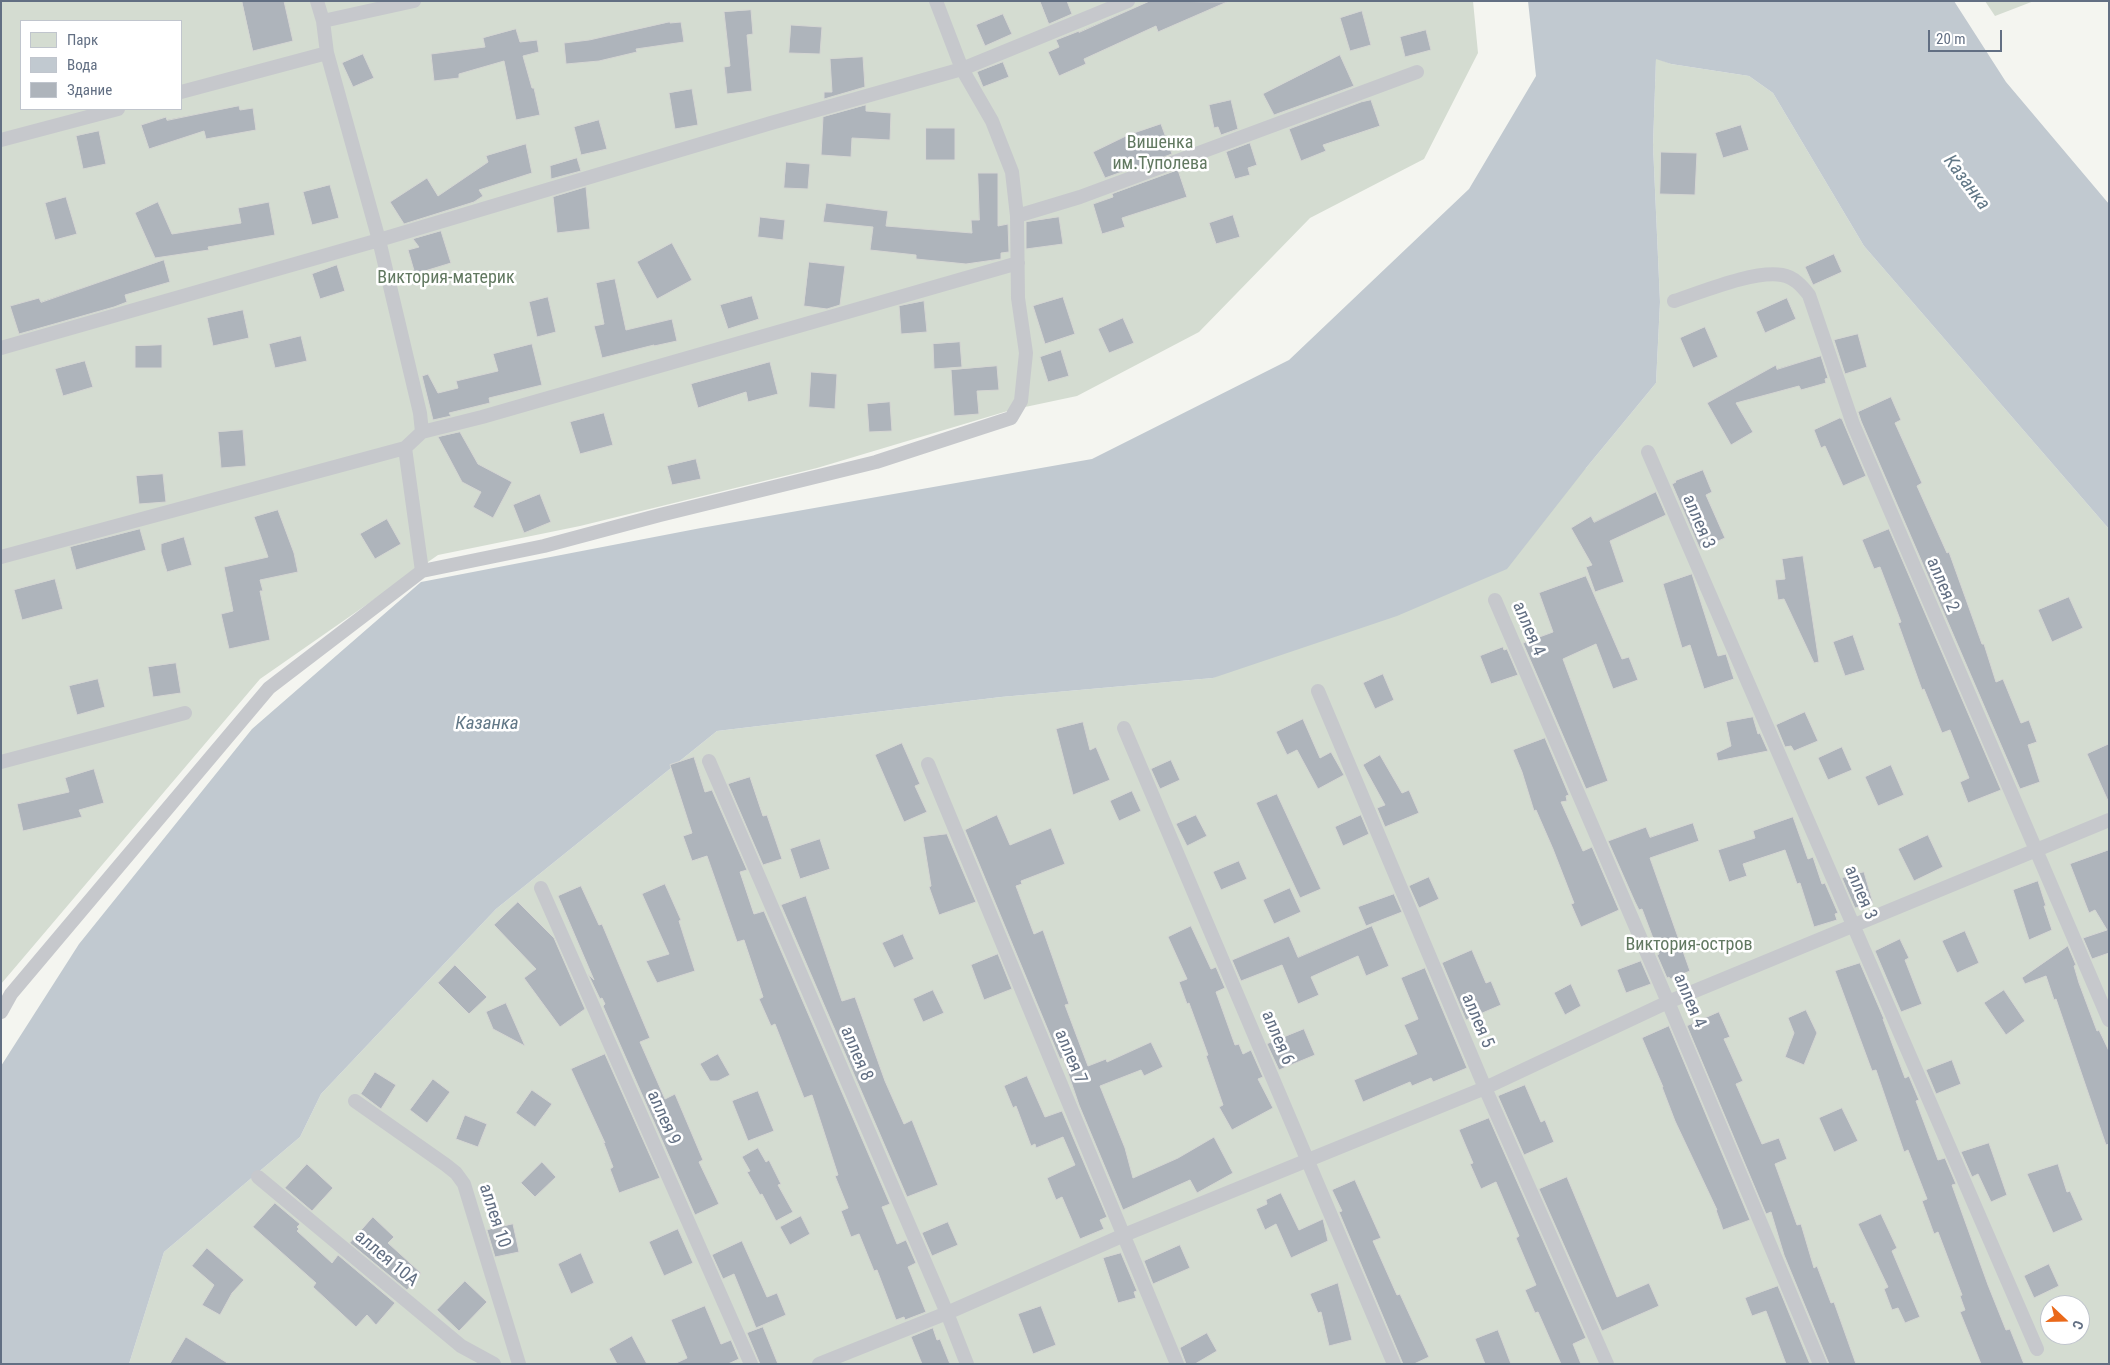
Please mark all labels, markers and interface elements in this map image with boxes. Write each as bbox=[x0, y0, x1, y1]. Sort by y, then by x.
legend bbox=[20, 20, 182, 110]
scale bar bbox=[1930, 20, 2004, 52]
text: 20 m bbox=[1936, 30, 1966, 48]
text: Парк bbox=[67, 31, 98, 49]
text: Вода bbox=[67, 56, 97, 74]
text: Здание bbox=[67, 81, 112, 99]
park label: Вишенка им.Туполева bbox=[1112, 132, 1208, 174]
water label: Казанка bbox=[1938, 151, 1994, 215]
park label: Виктория-материк bbox=[377, 267, 515, 289]
street label: аллея 3 bbox=[1677, 491, 1719, 553]
street label: аллея 2 bbox=[1921, 554, 1963, 616]
street label: аллея 4 bbox=[1507, 598, 1549, 660]
water label: Казанка bbox=[455, 713, 519, 735]
street label: аллея 3 bbox=[1839, 862, 1881, 924]
park label: Виктория-остров bbox=[1625, 934, 1753, 956]
street label: аллея 4 bbox=[1668, 970, 1710, 1032]
street label: аллея 5 bbox=[1456, 990, 1498, 1052]
street label: аллея 6 bbox=[1256, 1007, 1298, 1069]
street label: аллея 8 bbox=[835, 1023, 877, 1085]
street label: аллея 7 bbox=[1049, 1026, 1091, 1088]
street label: аллея 9 bbox=[642, 1088, 684, 1148]
street label: аллея 10 bbox=[474, 1181, 514, 1251]
street label: аллея 10А bbox=[350, 1226, 422, 1292]
north arrow bbox=[2040, 1295, 2090, 1345]
text: С bbox=[2069, 1318, 2087, 1332]

